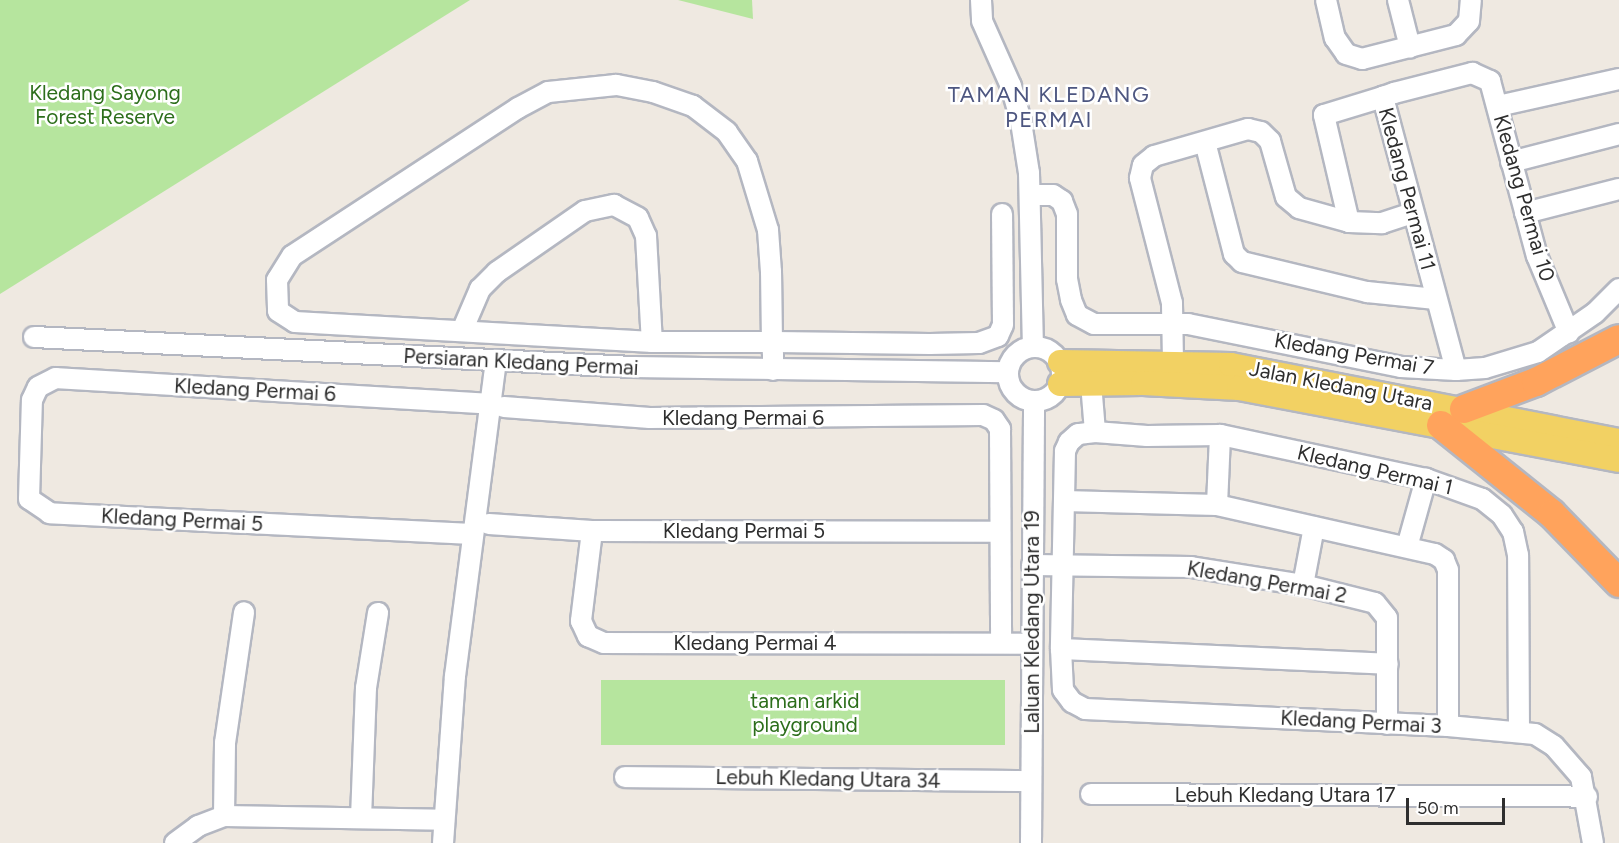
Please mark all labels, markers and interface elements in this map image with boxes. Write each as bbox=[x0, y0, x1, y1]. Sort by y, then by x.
park label: Kledang Sayong Forest Reserve bbox=[29, 80, 181, 130]
district label: TAMAN KLEDANG PERMAI bbox=[948, 81, 1150, 132]
street label: Kledang Permai 11 bbox=[1373, 105, 1441, 273]
street label: Kledang Permai 10 bbox=[1488, 112, 1560, 284]
street label: Kledang Permai 7 bbox=[1272, 328, 1436, 380]
street label: Persiaran Kledang Permai bbox=[403, 343, 639, 381]
street label: Jalan Kledang Utara bbox=[1247, 356, 1435, 416]
street label: Kledang Permai 6 bbox=[173, 373, 337, 407]
street label: Kledang Permai 6 bbox=[662, 405, 824, 431]
street label: Kledang Permai 1 bbox=[1295, 440, 1455, 500]
street label: Kledang Permai 5 bbox=[100, 503, 264, 537]
street label: Laluan Kledang Utara 19 bbox=[1019, 510, 1045, 734]
street label: Kledang Permai 5 bbox=[663, 518, 825, 544]
street label: Kledang Permai 2 bbox=[1185, 556, 1349, 608]
street label: Kledang Permai 4 bbox=[673, 630, 837, 656]
park label: taman arkid playground bbox=[750, 688, 860, 738]
street label: Kledang Permai 3 bbox=[1280, 705, 1442, 739]
street label: Lebuh Kledang Utara 34 bbox=[715, 764, 941, 794]
street label: Lebuh Kledang Utara 17 bbox=[1175, 782, 1395, 808]
scale bar bbox=[1409, 786, 1508, 824]
text: 50 m bbox=[1417, 797, 1459, 819]

